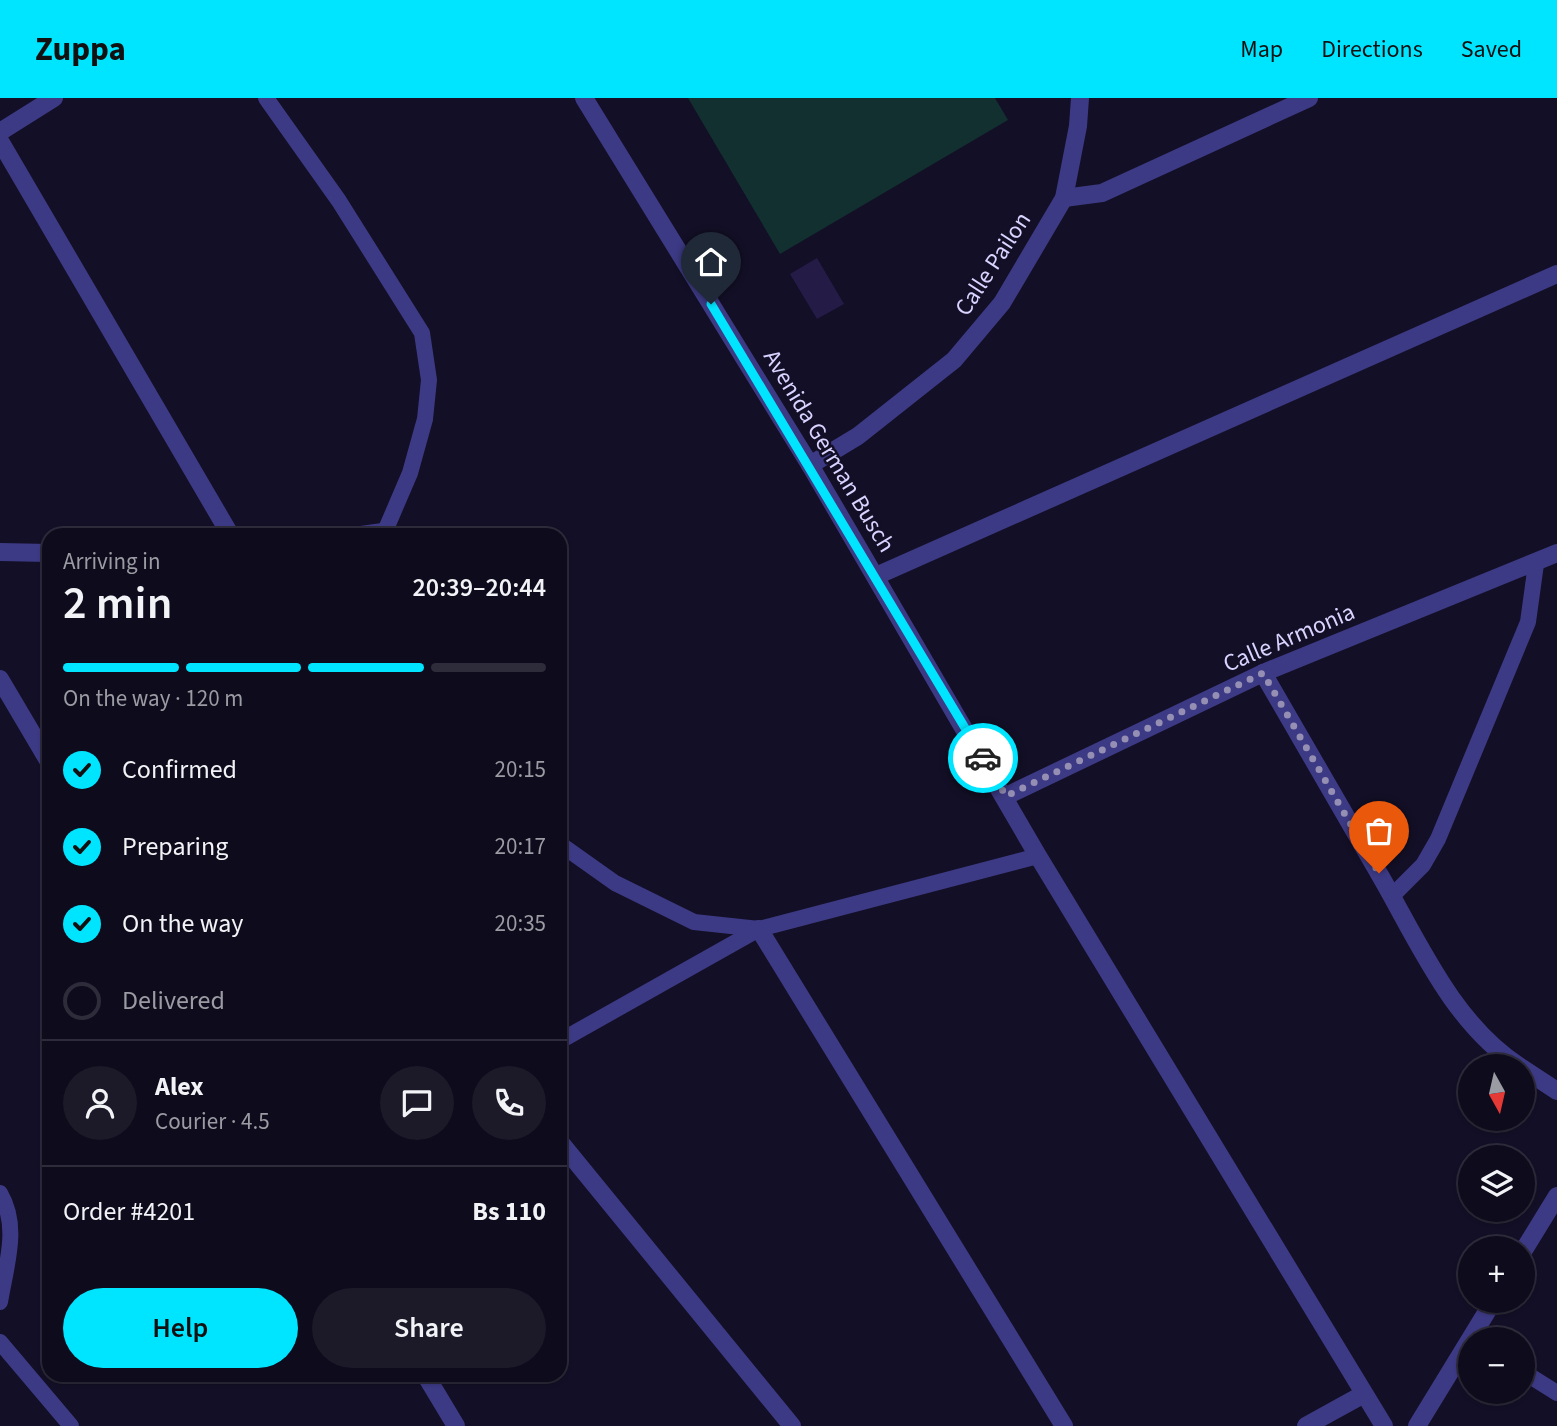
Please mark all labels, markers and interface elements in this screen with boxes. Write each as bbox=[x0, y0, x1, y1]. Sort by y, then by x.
text: Zuppa bbox=[35, 26, 126, 73]
text: Map bbox=[1240, 32, 1283, 67]
text: Directions bbox=[1321, 32, 1423, 67]
text: Saved bbox=[1461, 32, 1522, 67]
street label: Calle Pailon bbox=[946, 205, 1040, 323]
pin bbox=[681, 232, 741, 304]
icon: home bbox=[692, 243, 730, 281]
street label: Avenida German Busch bbox=[754, 343, 904, 559]
text: Arriving in bbox=[63, 545, 161, 578]
text: 20:39–20:44 bbox=[413, 569, 546, 606]
text: 2 min bbox=[63, 571, 172, 636]
street label: Calle Armonia bbox=[1218, 595, 1360, 681]
text: On the way · 120 m bbox=[63, 682, 243, 715]
courier bbox=[948, 723, 1018, 793]
icon: car bbox=[964, 739, 1002, 777]
icon: check bbox=[63, 751, 101, 789]
text: Confirmed bbox=[122, 751, 237, 788]
text: 20:15 bbox=[495, 753, 546, 786]
pin bbox=[1349, 801, 1409, 873]
icon: bag bbox=[1360, 812, 1398, 850]
icon: check bbox=[63, 828, 101, 866]
text: Preparing bbox=[122, 828, 228, 865]
text: 20:17 bbox=[495, 830, 546, 863]
icon: check bbox=[63, 905, 101, 943]
text: On the way bbox=[122, 905, 243, 942]
text: 20:35 bbox=[495, 907, 546, 940]
text: Delivered bbox=[122, 982, 225, 1019]
north arrow bbox=[1458, 1054, 1535, 1130]
map controls bbox=[1458, 1054, 1535, 1404]
button: person bbox=[63, 1066, 137, 1140]
button: chat bbox=[380, 1066, 454, 1140]
button: phone bbox=[472, 1066, 546, 1140]
text: Alex bbox=[155, 1068, 204, 1105]
text: Courier · 4.5 bbox=[155, 1105, 270, 1138]
button: layers bbox=[1458, 1145, 1535, 1222]
text: Order #4201 bbox=[63, 1193, 195, 1230]
text: Bs 110 bbox=[472, 1193, 546, 1230]
button: + bbox=[1458, 1236, 1535, 1313]
button: Help bbox=[63, 1288, 298, 1368]
button: Share bbox=[312, 1288, 546, 1368]
button: − bbox=[1458, 1327, 1535, 1404]

